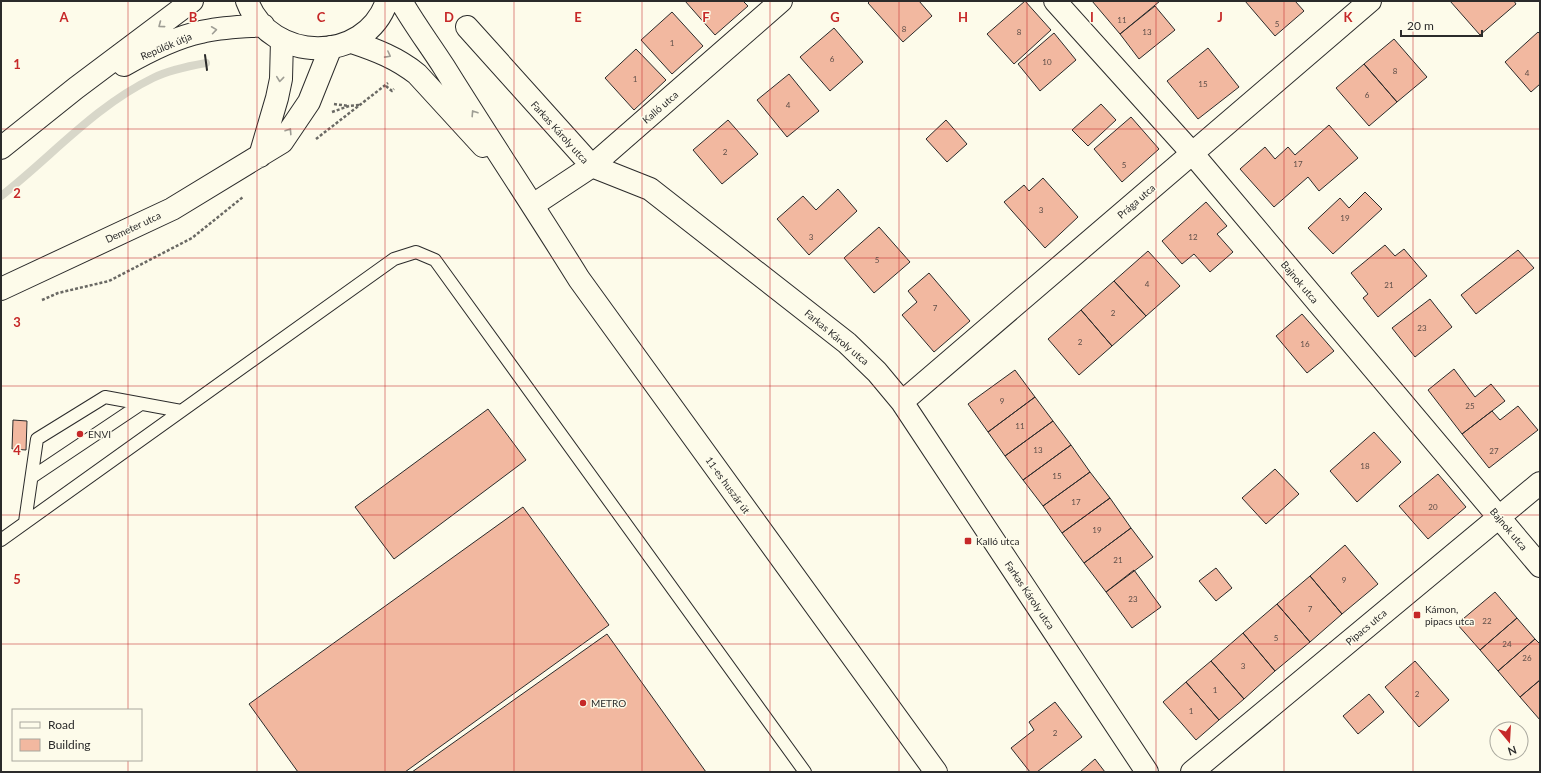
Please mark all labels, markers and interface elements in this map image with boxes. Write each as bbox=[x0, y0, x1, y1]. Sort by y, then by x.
text: A bbox=[58, 9, 69, 25]
text: B bbox=[189, 9, 198, 25]
text: C bbox=[317, 9, 326, 25]
text: D bbox=[444, 9, 454, 25]
text: E bbox=[574, 9, 582, 25]
text: F bbox=[702, 9, 710, 25]
text: G bbox=[830, 9, 840, 25]
text: H bbox=[958, 9, 968, 25]
text: I bbox=[1090, 9, 1094, 25]
text: J bbox=[1217, 9, 1223, 25]
text: K bbox=[1344, 9, 1354, 25]
scale bar bbox=[1401, 12, 1482, 38]
house number: 11 bbox=[1117, 15, 1127, 25]
text: 20 m bbox=[1407, 18, 1434, 33]
house number: 5 bbox=[1275, 19, 1280, 29]
one-way arrow bbox=[158, 20, 165, 27]
house number: 8 bbox=[902, 24, 907, 34]
one-way arrow bbox=[211, 26, 217, 35]
house number: 8 bbox=[1017, 27, 1022, 37]
house number: 13 bbox=[1142, 27, 1152, 37]
street label: Repülők útja bbox=[139, 30, 193, 62]
house number: 1 bbox=[670, 38, 675, 48]
one-way arrow bbox=[384, 51, 391, 58]
house number: 6 bbox=[830, 54, 835, 64]
text: 1 bbox=[13, 56, 21, 72]
house number: 10 bbox=[1042, 57, 1052, 67]
house number: 8 bbox=[1393, 66, 1398, 76]
house number: 4 bbox=[1525, 68, 1530, 78]
house number: 1 bbox=[633, 74, 638, 84]
one-way arrow bbox=[276, 76, 285, 82]
house number: 15 bbox=[1198, 79, 1208, 89]
street label: Kalló utca bbox=[640, 88, 680, 126]
house number: 6 bbox=[1365, 90, 1370, 100]
street label: Farkas Károly utca bbox=[529, 98, 591, 166]
house number: 4 bbox=[786, 100, 791, 110]
one-way arrow bbox=[471, 110, 479, 117]
one-way arrow bbox=[284, 128, 292, 135]
house number: 2 bbox=[723, 147, 728, 157]
house number: 17 bbox=[1293, 159, 1303, 169]
house number: 5 bbox=[1122, 160, 1127, 170]
street label: Prága utca bbox=[1115, 181, 1157, 221]
text: 2 bbox=[13, 185, 21, 201]
house number: 3 bbox=[1039, 205, 1044, 215]
street label: Demeter utca bbox=[103, 209, 163, 245]
house number: 19 bbox=[1340, 213, 1350, 223]
house number: 3 bbox=[809, 232, 814, 242]
house number: 12 bbox=[1188, 232, 1198, 242]
house number: 5 bbox=[875, 255, 880, 265]
street label: Bajnok utca bbox=[1279, 258, 1321, 306]
house number: 4 bbox=[1145, 279, 1150, 289]
house number: 21 bbox=[1384, 280, 1394, 290]
house number: 7 bbox=[933, 303, 938, 313]
street label: Farkas Károly utca bbox=[803, 307, 871, 367]
house number: 2 bbox=[1111, 308, 1116, 318]
text: 3 bbox=[13, 314, 21, 330]
house number: 23 bbox=[1417, 323, 1427, 333]
house number: 2 bbox=[1078, 337, 1083, 347]
house number: 16 bbox=[1300, 339, 1310, 349]
house number: 9 bbox=[1000, 396, 1005, 406]
house number: 25 bbox=[1465, 401, 1475, 411]
house number: 11 bbox=[1015, 421, 1025, 431]
place label: ENVI bbox=[88, 428, 111, 440]
marker: ENVI bbox=[75, 429, 85, 439]
text: 4 bbox=[13, 442, 21, 458]
house number: 13 bbox=[1033, 445, 1043, 455]
house number: 27 bbox=[1489, 446, 1499, 456]
street label: 11-es huszár út bbox=[703, 454, 753, 516]
house number: 18 bbox=[1360, 461, 1370, 471]
house number: 15 bbox=[1052, 471, 1062, 481]
house number: 17 bbox=[1071, 497, 1081, 507]
house number: 20 bbox=[1428, 502, 1438, 512]
street label: Bajnok utca bbox=[1488, 505, 1530, 553]
house number: 19 bbox=[1092, 525, 1102, 535]
place label: Kalló utca bbox=[976, 535, 1019, 547]
marker: Kalló utca bbox=[963, 536, 973, 546]
house number: 21 bbox=[1113, 555, 1123, 565]
street label: Farkas Károly utca bbox=[1003, 559, 1057, 631]
text: 5 bbox=[13, 571, 21, 587]
house number: 9 bbox=[1342, 575, 1347, 585]
house number: 23 bbox=[1128, 594, 1138, 604]
place label: Kámon, pipacs utca bbox=[1425, 603, 1474, 627]
house number: 7 bbox=[1308, 604, 1313, 614]
street label: Pipacs utca bbox=[1343, 606, 1389, 648]
marker: Kámon, pipacs utca bbox=[1412, 610, 1422, 620]
house number: 22 bbox=[1482, 616, 1492, 626]
house number: 5 bbox=[1274, 633, 1279, 643]
house number: 24 bbox=[1502, 639, 1512, 649]
house number: 26 bbox=[1522, 653, 1532, 663]
house number: 3 bbox=[1241, 661, 1246, 671]
house number: 1 bbox=[1213, 685, 1218, 695]
house number: 2 bbox=[1415, 689, 1420, 699]
place label: METRO bbox=[591, 697, 626, 709]
marker: METRO bbox=[578, 698, 588, 708]
house number: 1 bbox=[1189, 706, 1194, 716]
legend bbox=[12, 709, 142, 761]
text: Road bbox=[48, 717, 75, 732]
north arrow bbox=[1489, 721, 1529, 761]
house number: 2 bbox=[1053, 728, 1058, 738]
text: Building bbox=[48, 737, 91, 752]
text: N bbox=[1506, 743, 1518, 758]

